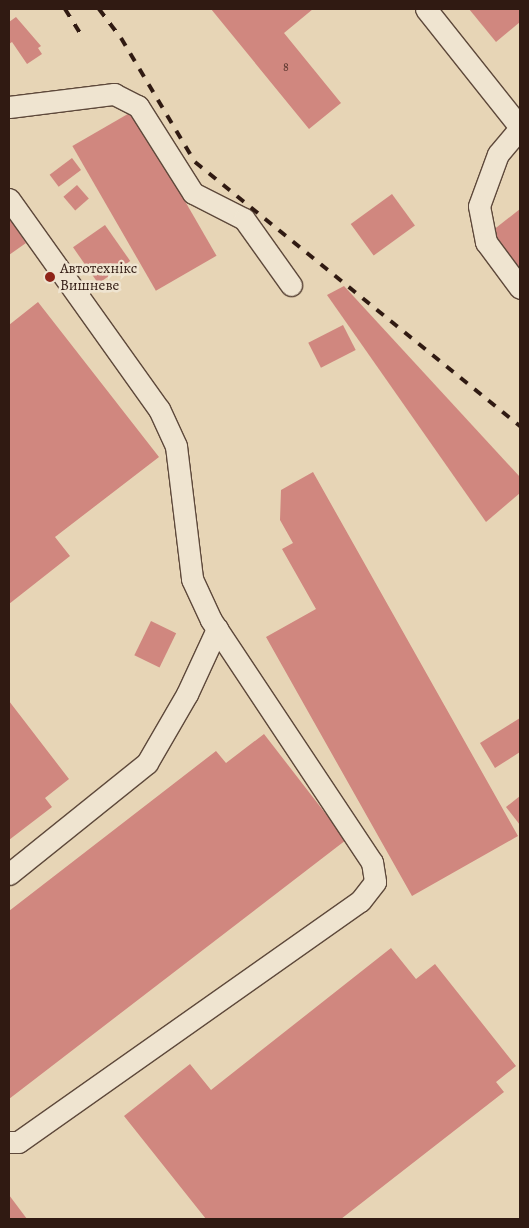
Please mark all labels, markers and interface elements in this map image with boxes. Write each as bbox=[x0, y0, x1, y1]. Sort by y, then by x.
house number: 8 bbox=[283, 61, 289, 75]
place label: Автотехнікс Вишневе bbox=[60, 259, 137, 294]
marker: Автотехнікс Вишневе bbox=[44, 271, 56, 283]

